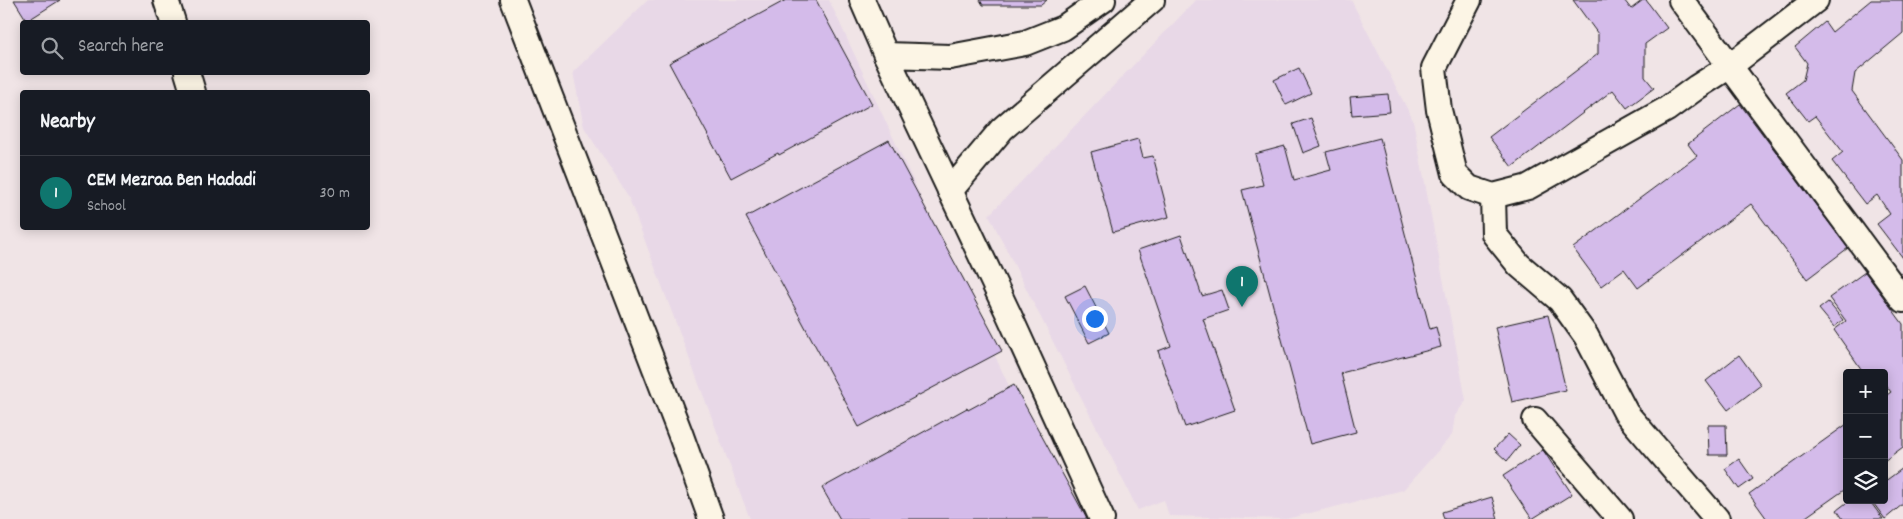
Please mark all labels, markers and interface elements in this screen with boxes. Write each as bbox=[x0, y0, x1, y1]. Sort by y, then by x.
search box bbox=[20, 20, 370, 75]
icon: search bbox=[38, 34, 66, 62]
text: Search here bbox=[78, 34, 164, 61]
text: Nearby bbox=[40, 108, 95, 138]
text: CEM Mezraa Ben Hadadi bbox=[87, 168, 256, 195]
text: 1 bbox=[54, 182, 58, 205]
text: 30 m bbox=[320, 182, 350, 205]
text: School bbox=[87, 195, 126, 218]
pin: 1 bbox=[1226, 266, 1258, 307]
your location bbox=[1082, 306, 1108, 332]
map controls bbox=[1843, 369, 1888, 504]
button: + bbox=[1843, 369, 1888, 414]
button: − bbox=[1843, 414, 1888, 459]
button: layers bbox=[1843, 459, 1888, 504]

